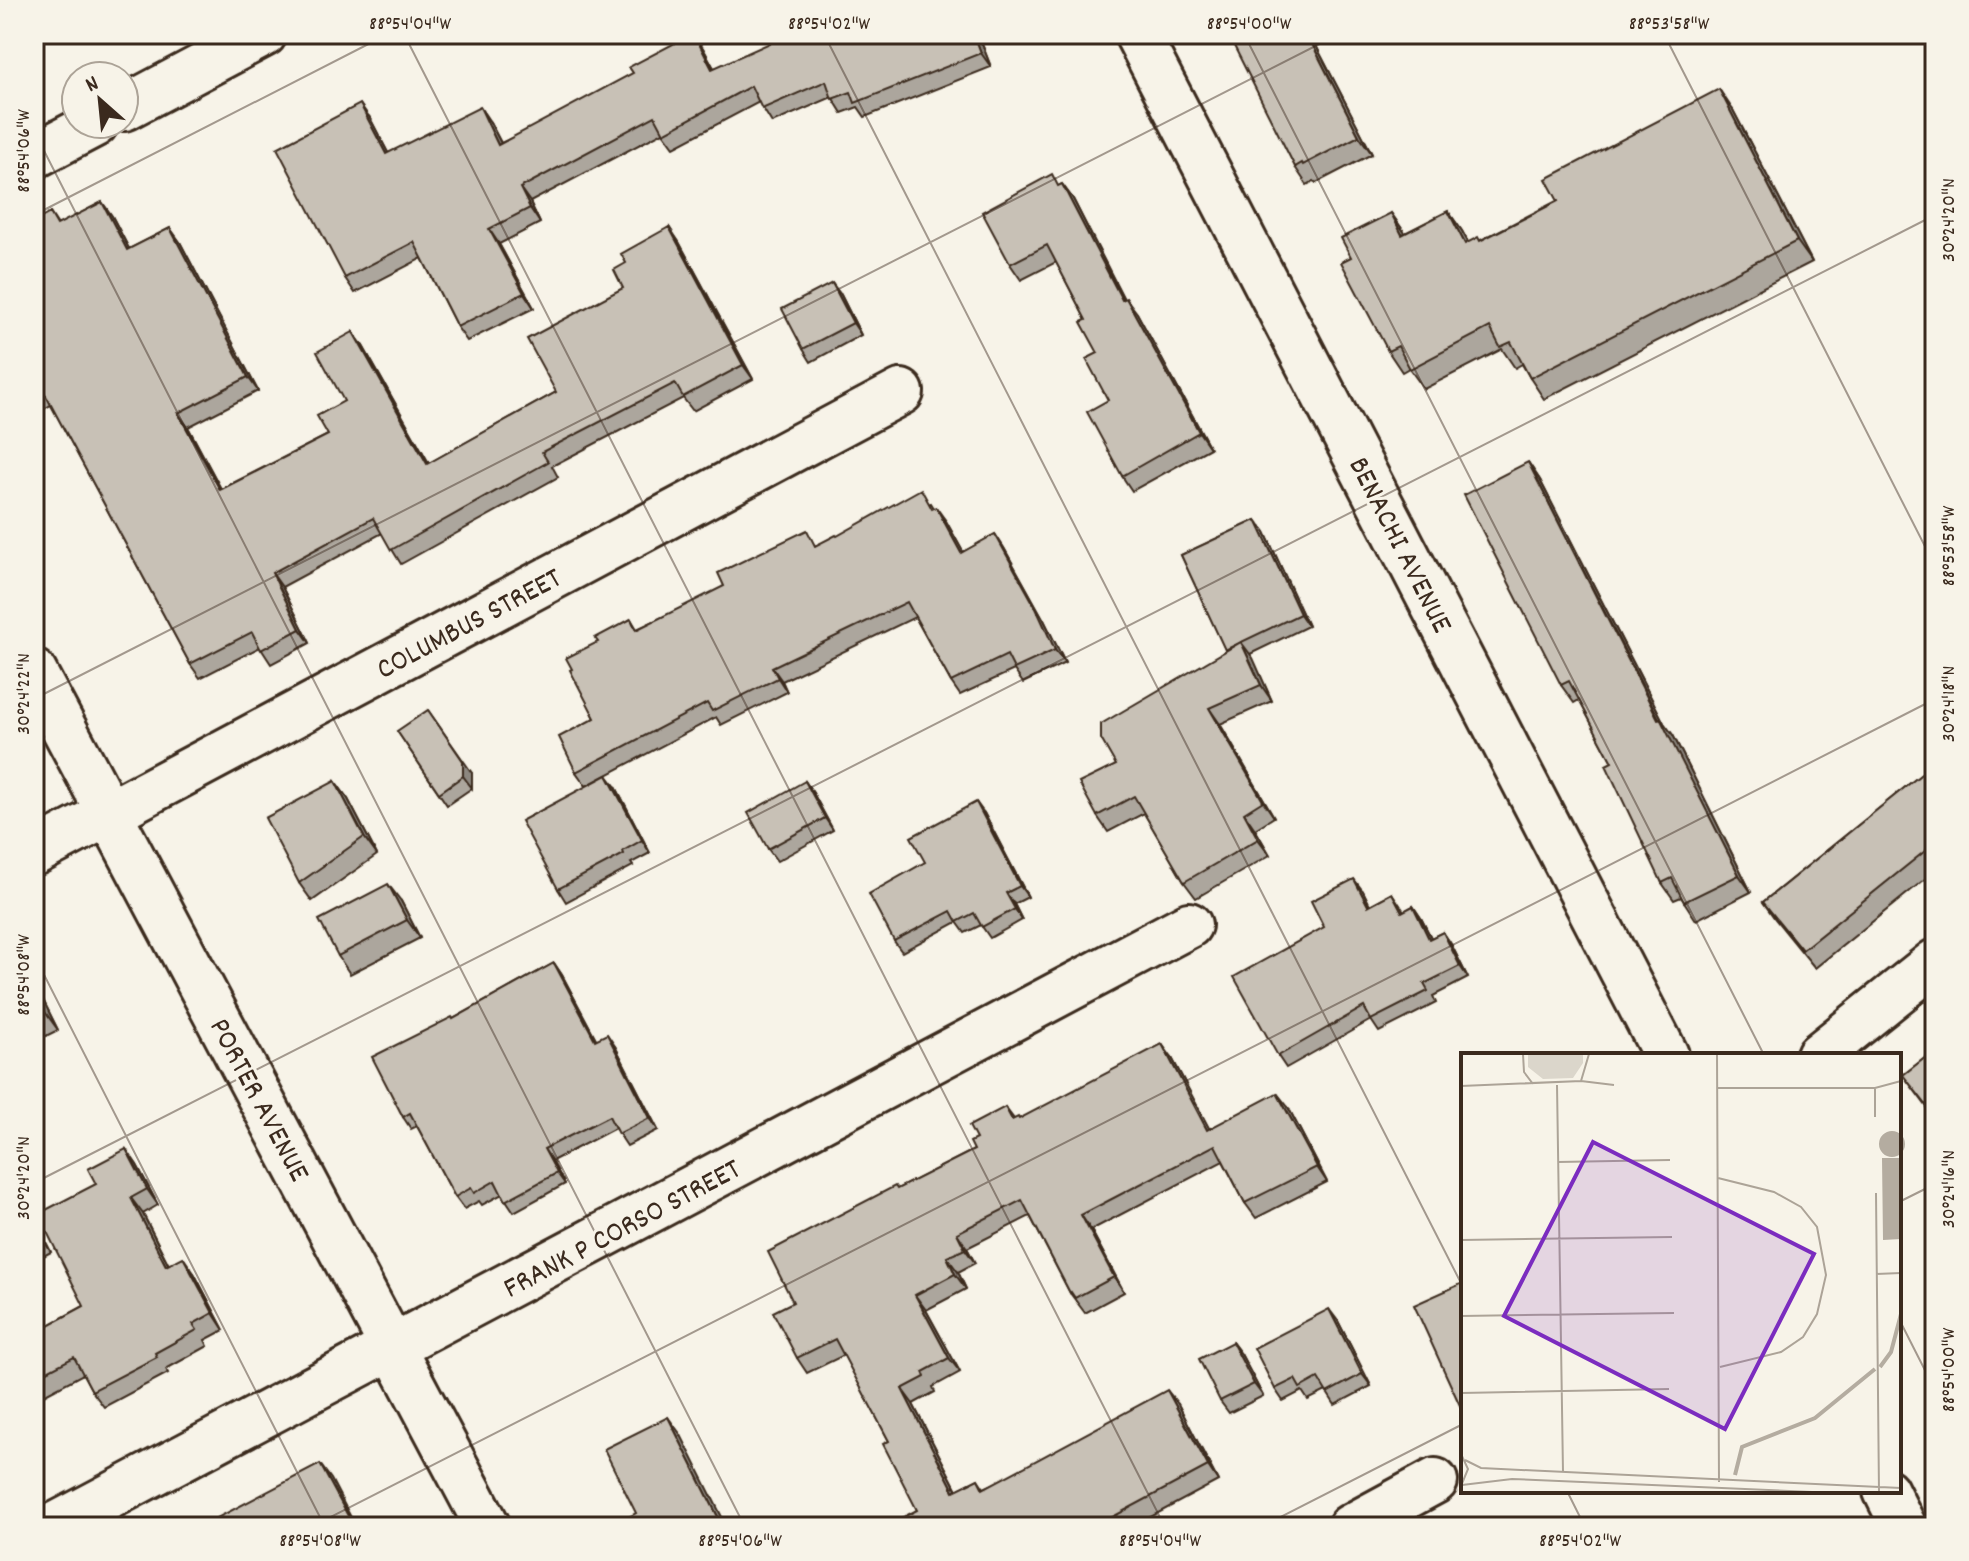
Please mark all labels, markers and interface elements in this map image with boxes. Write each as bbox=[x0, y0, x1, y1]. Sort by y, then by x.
text: 88°54'04"W bbox=[369, 11, 451, 39]
text: 88°54'02"W bbox=[788, 11, 871, 39]
text: 88°54'00"W bbox=[1207, 11, 1292, 39]
text: 88°53'58"W bbox=[1629, 11, 1710, 39]
north arrow bbox=[60, 60, 140, 140]
text: N bbox=[81, 69, 105, 102]
text: 88°54'06"W bbox=[11, 109, 39, 193]
text: 30°24'20"N bbox=[1936, 178, 1964, 262]
street label: BENACHI AVENUE bbox=[1335, 450, 1461, 642]
text: 88°53'58"W bbox=[1936, 505, 1964, 586]
street label: COLUMBUS STREET bbox=[370, 559, 570, 693]
text: 30°24'22"N bbox=[11, 653, 39, 735]
text: 30°24'18"N bbox=[1936, 666, 1964, 742]
text: 88°54'08"W bbox=[11, 934, 39, 1016]
street label: PORTER AVENUE bbox=[196, 1012, 318, 1191]
inset map bbox=[1461, 1053, 1901, 1493]
text: 30°24'20"N bbox=[11, 1136, 39, 1220]
street label: FRANK P CORSO STREET bbox=[497, 1150, 750, 1312]
text: 30°24'16"N bbox=[1936, 1150, 1964, 1228]
text: 88°54'00"W bbox=[1936, 1327, 1964, 1412]
text: 88°54'08"W bbox=[279, 1528, 361, 1556]
text: 88°54'06"W bbox=[698, 1528, 782, 1556]
text: 88°54'04"W bbox=[1119, 1528, 1201, 1556]
text: 88°54'02"W bbox=[1539, 1528, 1622, 1556]

